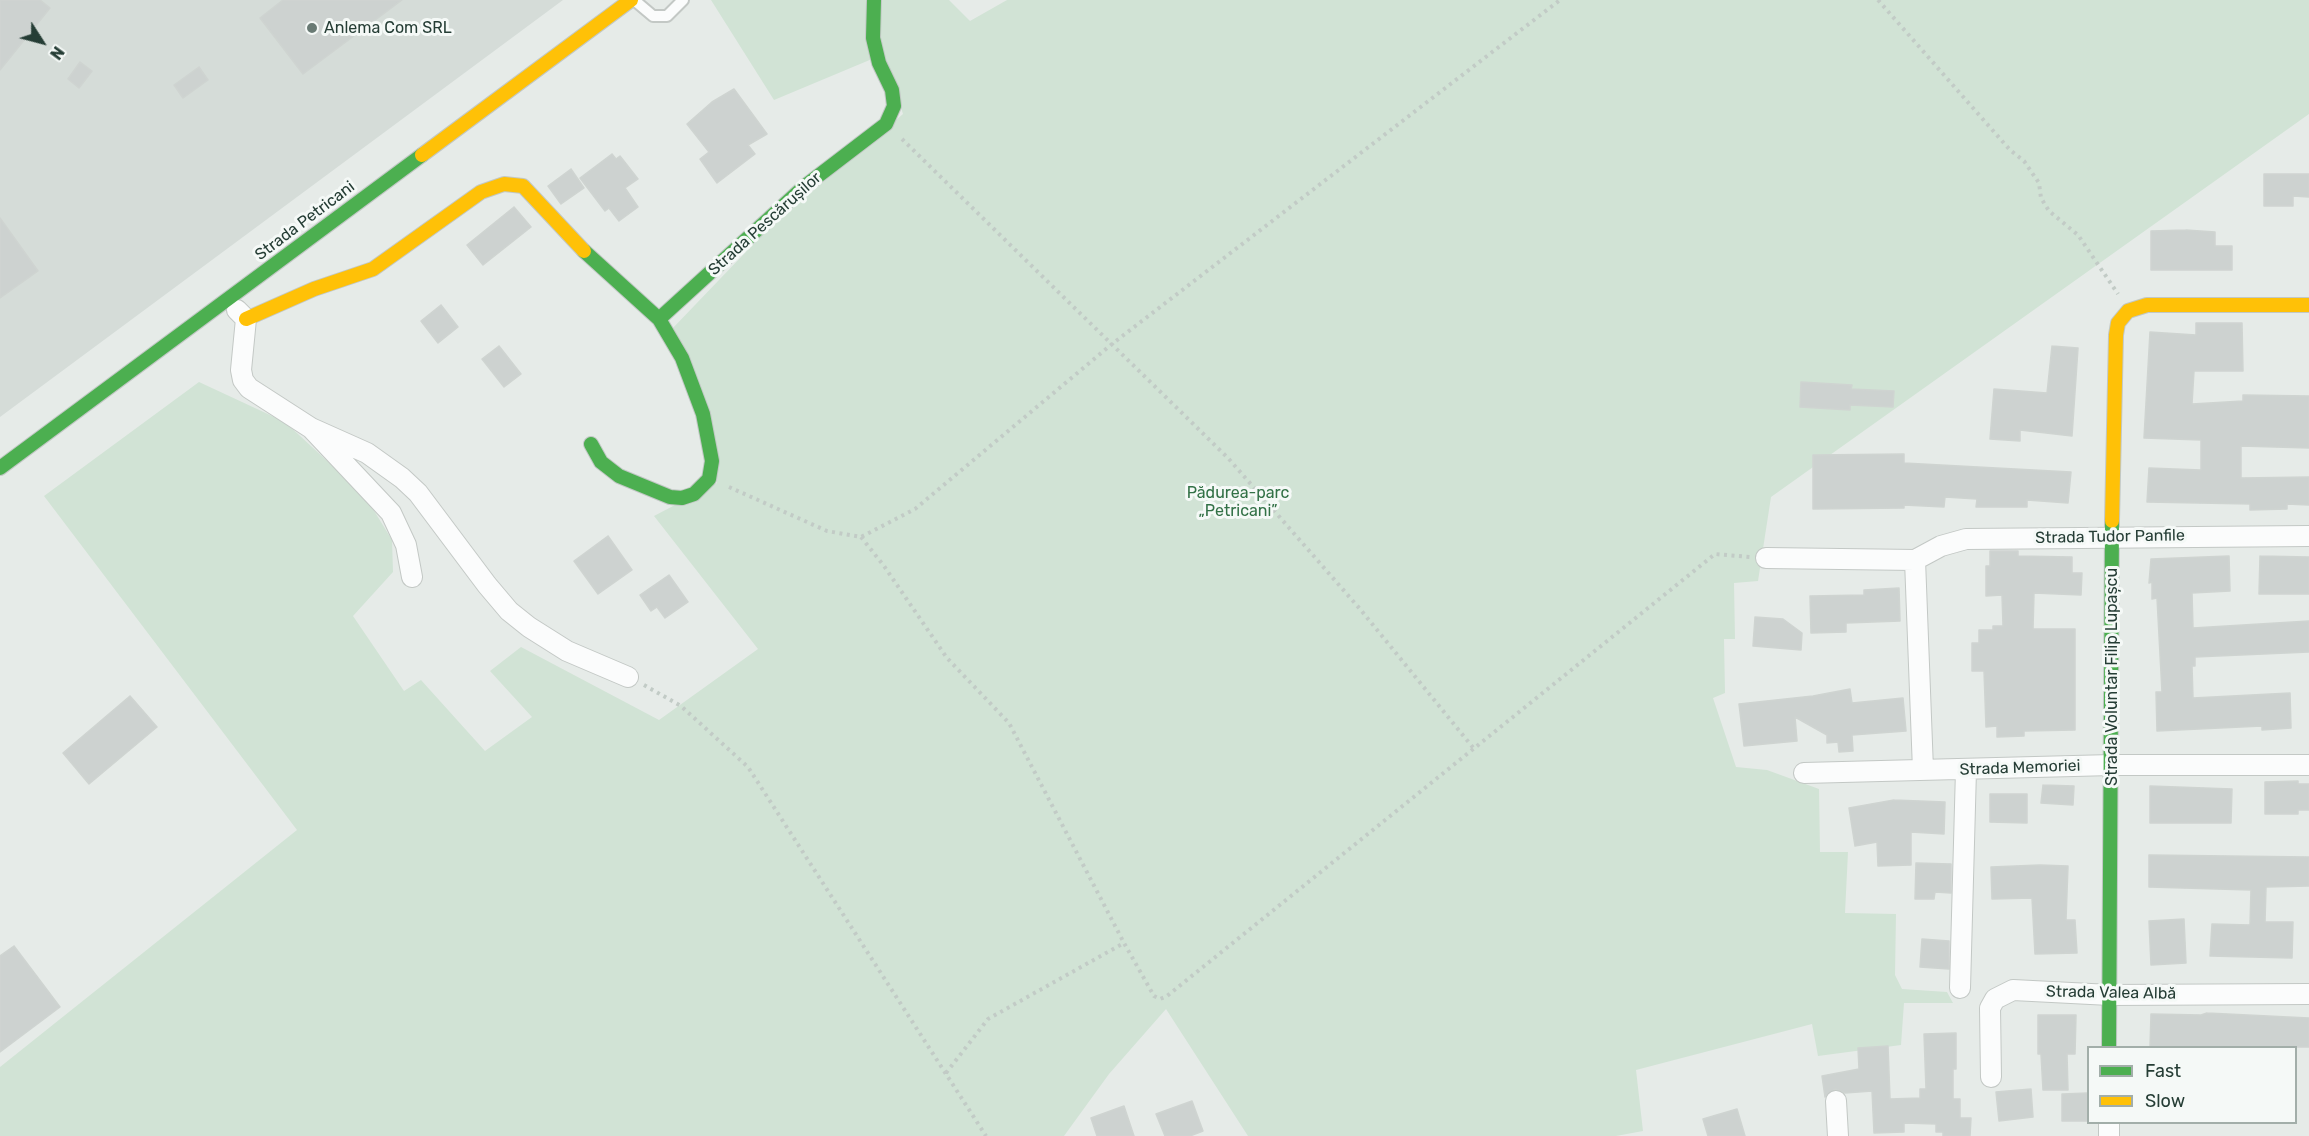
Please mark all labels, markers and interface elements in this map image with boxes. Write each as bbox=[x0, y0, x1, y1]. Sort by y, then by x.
north arrow bbox=[12, 12, 72, 72]
place label: Anlema Com SRL bbox=[324, 18, 452, 38]
marker: Anlema Com SRL bbox=[305, 21, 319, 35]
text: N bbox=[46, 43, 68, 63]
street label: Strada Pescărușilor bbox=[705, 168, 825, 280]
street label: Strada Petricani bbox=[251, 177, 359, 265]
park label: Pădurea-parc „Petricani” bbox=[1187, 483, 1289, 521]
street label: Strada Tudor Panfile bbox=[2035, 526, 2185, 548]
street label: Strada Voluntar Filip Lupașcu bbox=[2102, 568, 2122, 786]
street label: Strada Memoriei bbox=[1959, 756, 2081, 780]
street label: Strada Valea Albă bbox=[2046, 982, 2176, 1004]
legend bbox=[2087, 1046, 2297, 1124]
text: Fast bbox=[2145, 1060, 2181, 1082]
text: Slow bbox=[2145, 1090, 2185, 1112]

